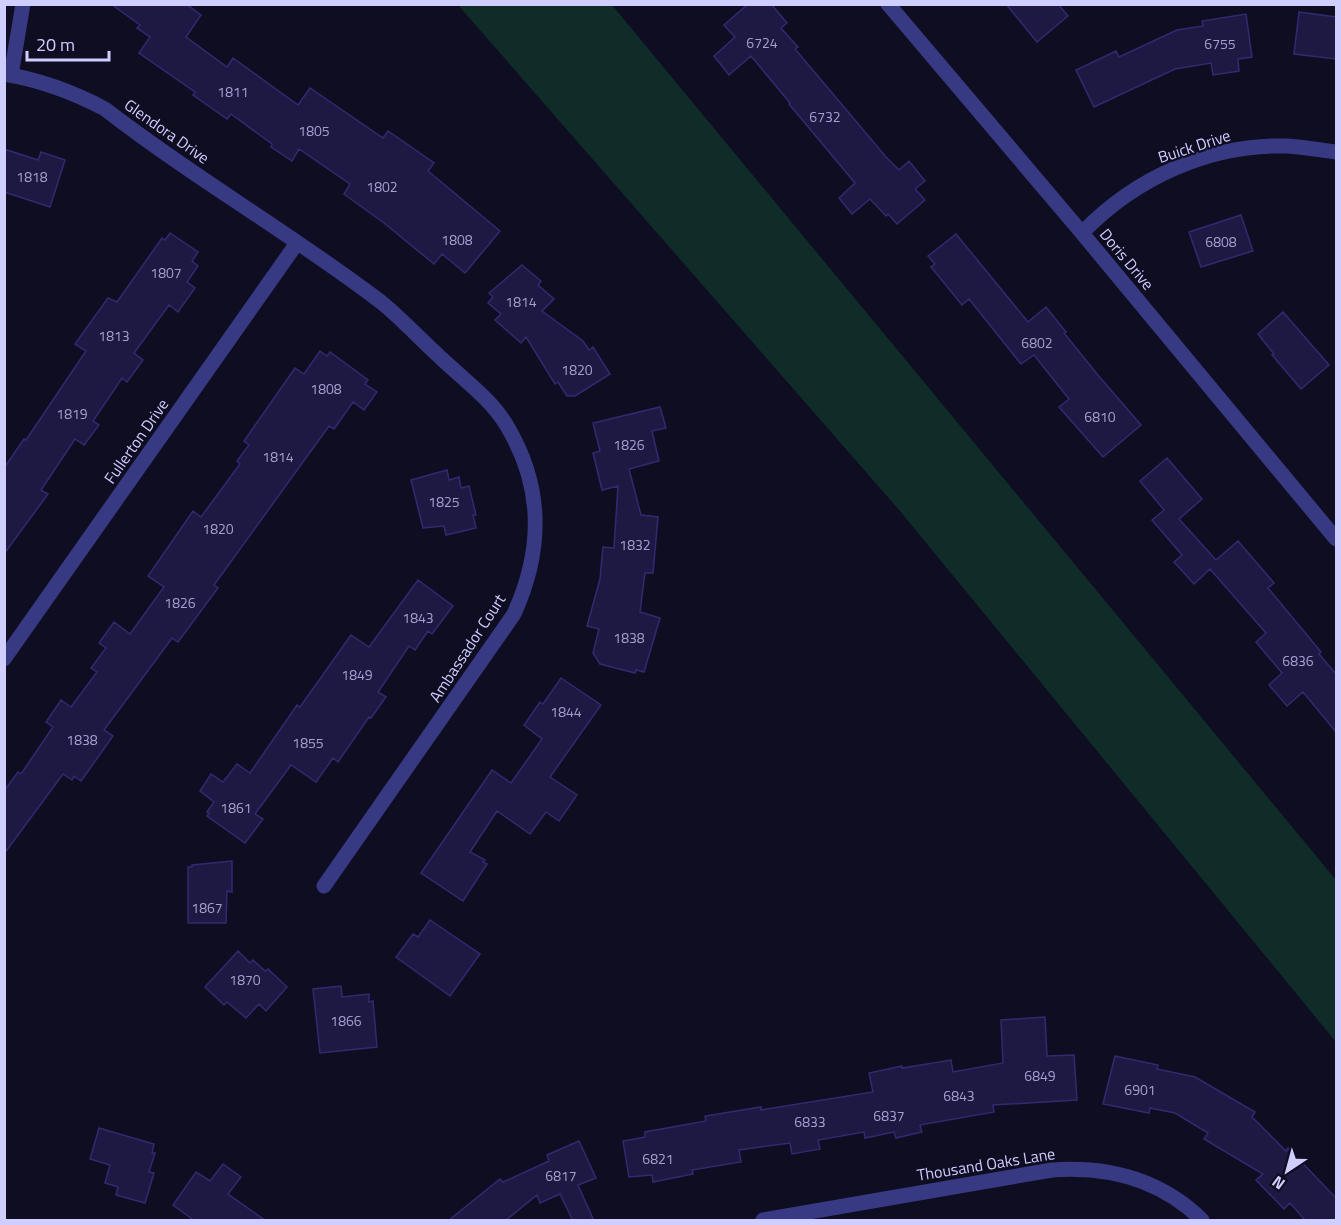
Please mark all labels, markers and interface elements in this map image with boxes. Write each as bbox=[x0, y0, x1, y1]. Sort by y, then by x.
scale bar bbox=[27, 24, 110, 62]
text: 20 m bbox=[36, 31, 75, 58]
house number: 6724 bbox=[746, 32, 778, 53]
house number: 6755 bbox=[1204, 33, 1236, 54]
house number: 1811 bbox=[217, 81, 249, 102]
street label: Glendora Drive bbox=[119, 93, 215, 169]
house number: 6732 bbox=[809, 106, 841, 127]
house number: 1805 bbox=[298, 120, 330, 141]
street label: Buick Drive bbox=[1155, 123, 1233, 169]
house number: 1818 bbox=[16, 166, 48, 187]
house number: 1802 bbox=[366, 176, 398, 197]
street label: Doris Drive bbox=[1094, 223, 1160, 295]
house number: 1808 bbox=[441, 229, 473, 250]
house number: 6808 bbox=[1205, 231, 1237, 252]
house number: 1807 bbox=[150, 262, 182, 283]
house number: 1814 bbox=[505, 291, 537, 312]
house number: 1813 bbox=[98, 325, 130, 346]
house number: 6802 bbox=[1021, 332, 1053, 353]
house number: 1820 bbox=[561, 359, 593, 380]
house number: 1808 bbox=[310, 378, 342, 399]
street label: Fullerton Drive bbox=[98, 394, 174, 488]
house number: 1819 bbox=[56, 403, 88, 424]
house number: 6810 bbox=[1084, 406, 1116, 427]
house number: 1826 bbox=[613, 434, 645, 455]
house number: 1814 bbox=[262, 446, 294, 467]
house number: 1825 bbox=[428, 491, 460, 512]
house number: 1820 bbox=[202, 518, 234, 539]
house number: 1832 bbox=[619, 534, 651, 555]
street label: Ambassador Court bbox=[423, 589, 511, 707]
house number: 1826 bbox=[164, 592, 196, 613]
house number: 1843 bbox=[402, 607, 434, 628]
house number: 1838 bbox=[613, 627, 645, 648]
house number: 6836 bbox=[1282, 650, 1314, 671]
house number: 1849 bbox=[341, 664, 373, 685]
house number: 1844 bbox=[550, 701, 582, 722]
house number: 1838 bbox=[66, 729, 98, 750]
house number: 1855 bbox=[292, 732, 324, 753]
house number: 1861 bbox=[220, 797, 252, 818]
house number: 1867 bbox=[191, 897, 223, 918]
house number: 1870 bbox=[229, 969, 261, 990]
house number: 1866 bbox=[330, 1010, 362, 1031]
house number: 6849 bbox=[1024, 1065, 1056, 1086]
house number: 6901 bbox=[1124, 1079, 1156, 1100]
house number: 6843 bbox=[943, 1085, 975, 1106]
house number: 6837 bbox=[873, 1105, 905, 1126]
house number: 6833 bbox=[794, 1111, 826, 1132]
street label: Thousand Oaks Lane bbox=[915, 1141, 1057, 1187]
north arrow bbox=[1257, 1141, 1317, 1201]
house number: 6821 bbox=[642, 1148, 674, 1169]
house number: 6817 bbox=[545, 1165, 577, 1186]
text: N bbox=[1267, 1170, 1290, 1196]

